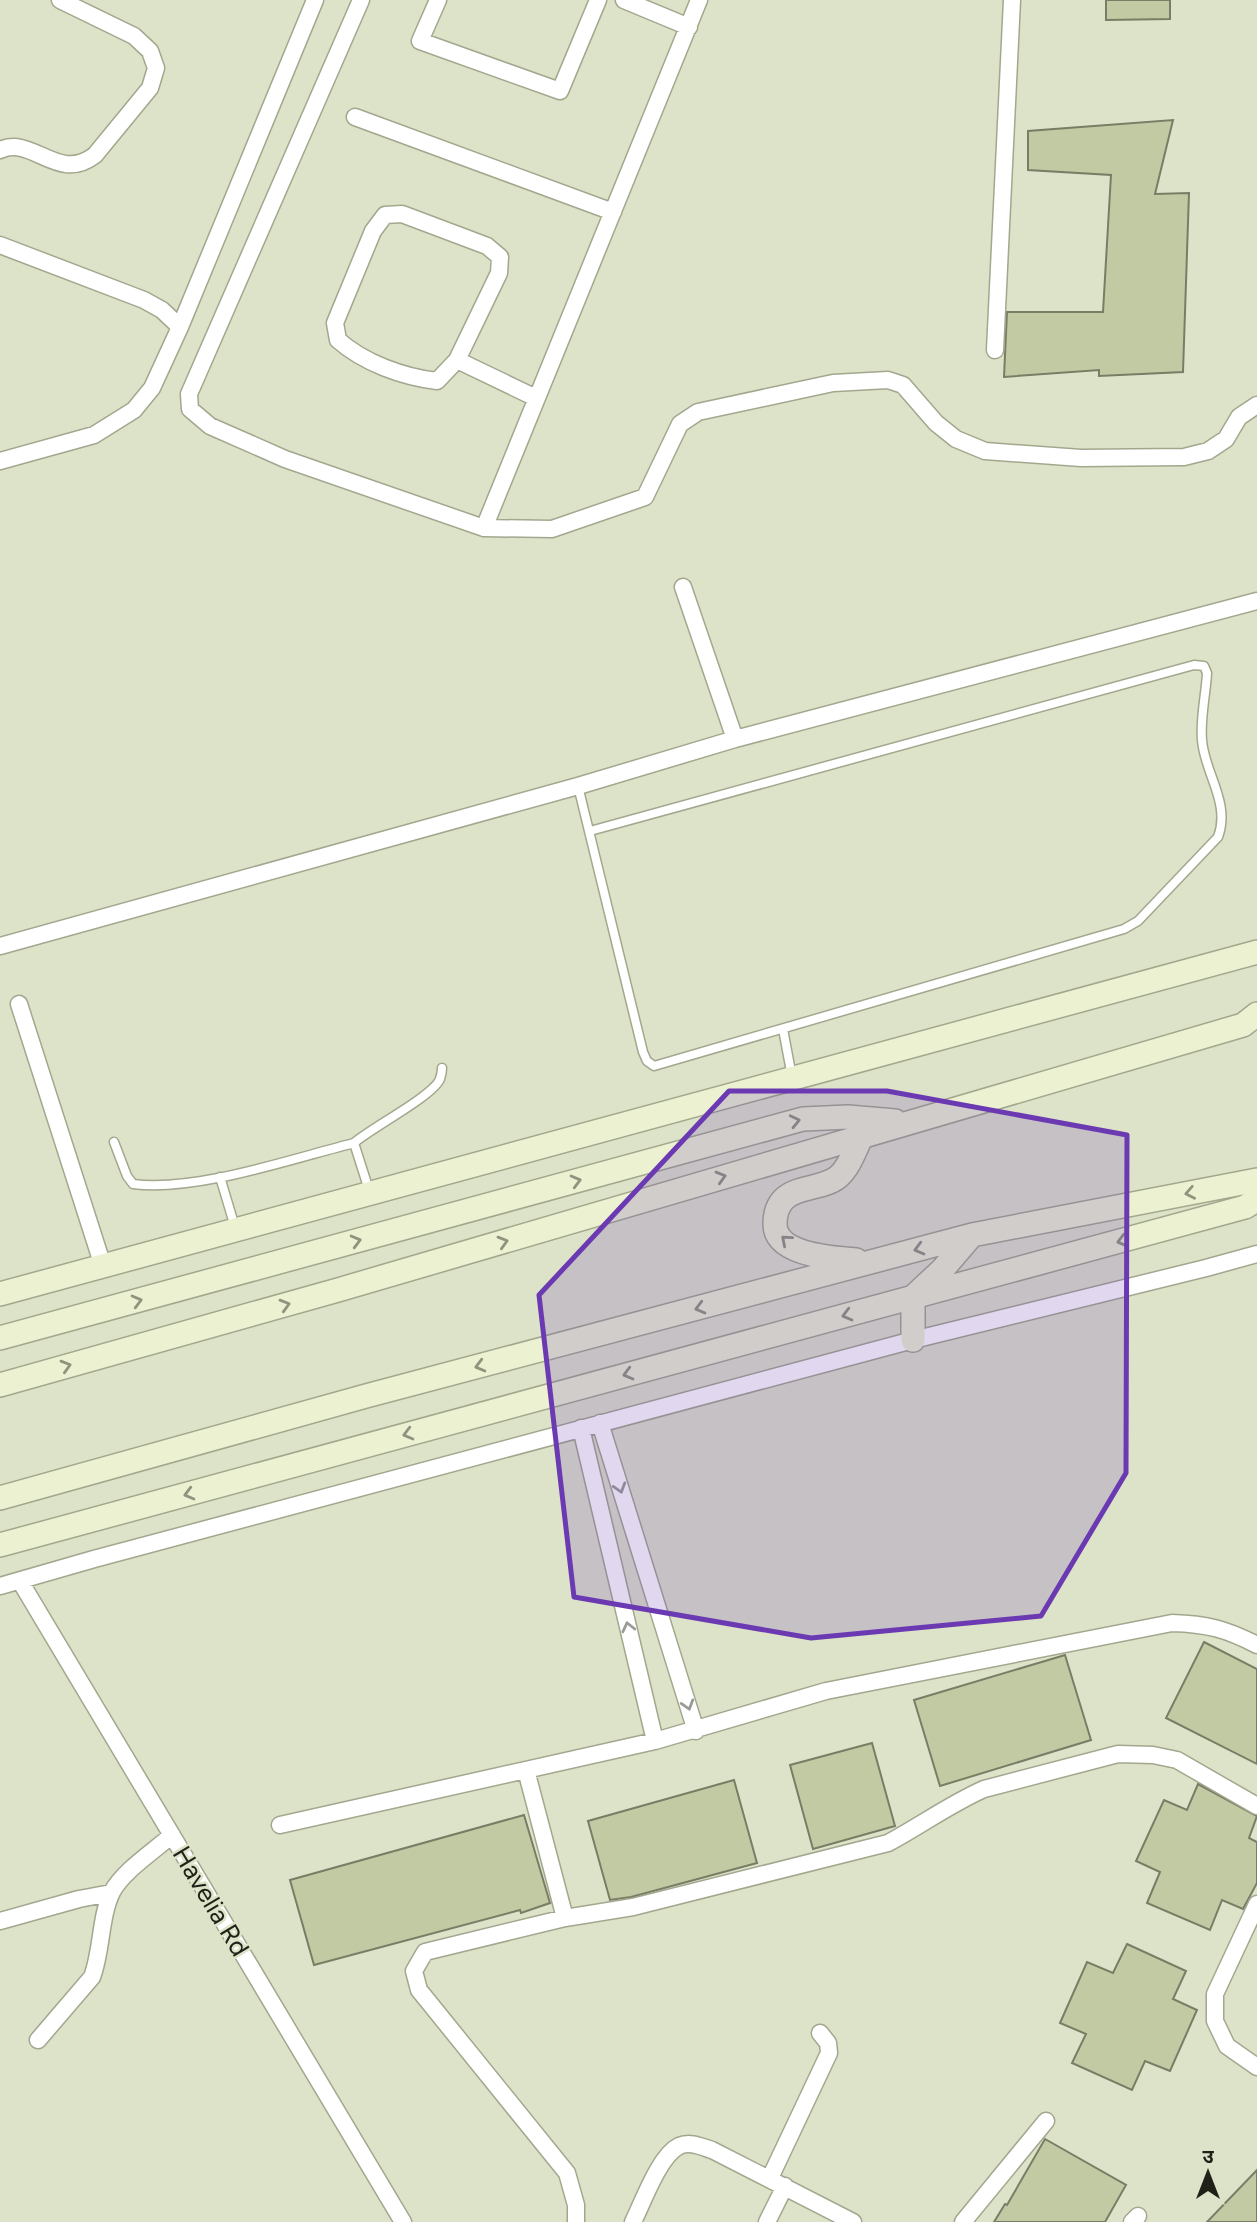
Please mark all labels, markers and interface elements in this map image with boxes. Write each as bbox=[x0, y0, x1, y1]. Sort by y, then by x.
one-way arrow bbox=[789, 1115, 801, 1130]
one-way arrow bbox=[715, 1171, 727, 1186]
one-way arrow bbox=[570, 1175, 582, 1190]
one-way arrow bbox=[1184, 1185, 1196, 1200]
one-way arrow bbox=[1116, 1232, 1128, 1247]
one-way arrow bbox=[350, 1235, 362, 1250]
one-way arrow bbox=[497, 1235, 509, 1250]
one-way arrow bbox=[781, 1236, 794, 1248]
one-way arrow bbox=[914, 1241, 926, 1256]
one-way arrow bbox=[131, 1295, 143, 1309]
one-way arrow bbox=[279, 1299, 291, 1314]
one-way arrow bbox=[694, 1300, 706, 1314]
one-way arrow bbox=[841, 1306, 853, 1321]
one-way arrow bbox=[474, 1358, 486, 1372]
one-way arrow bbox=[60, 1360, 72, 1375]
one-way arrow bbox=[622, 1366, 634, 1380]
one-way arrow bbox=[402, 1426, 414, 1440]
one-way arrow bbox=[612, 1482, 626, 1494]
one-way arrow bbox=[183, 1485, 195, 1500]
one-way arrow bbox=[622, 1621, 637, 1633]
one-way arrow bbox=[680, 1699, 695, 1711]
street label: Havelia Rd bbox=[166, 1840, 256, 1962]
north arrow bbox=[1173, 2138, 1243, 2208]
text: उ bbox=[1202, 2145, 1214, 2168]

